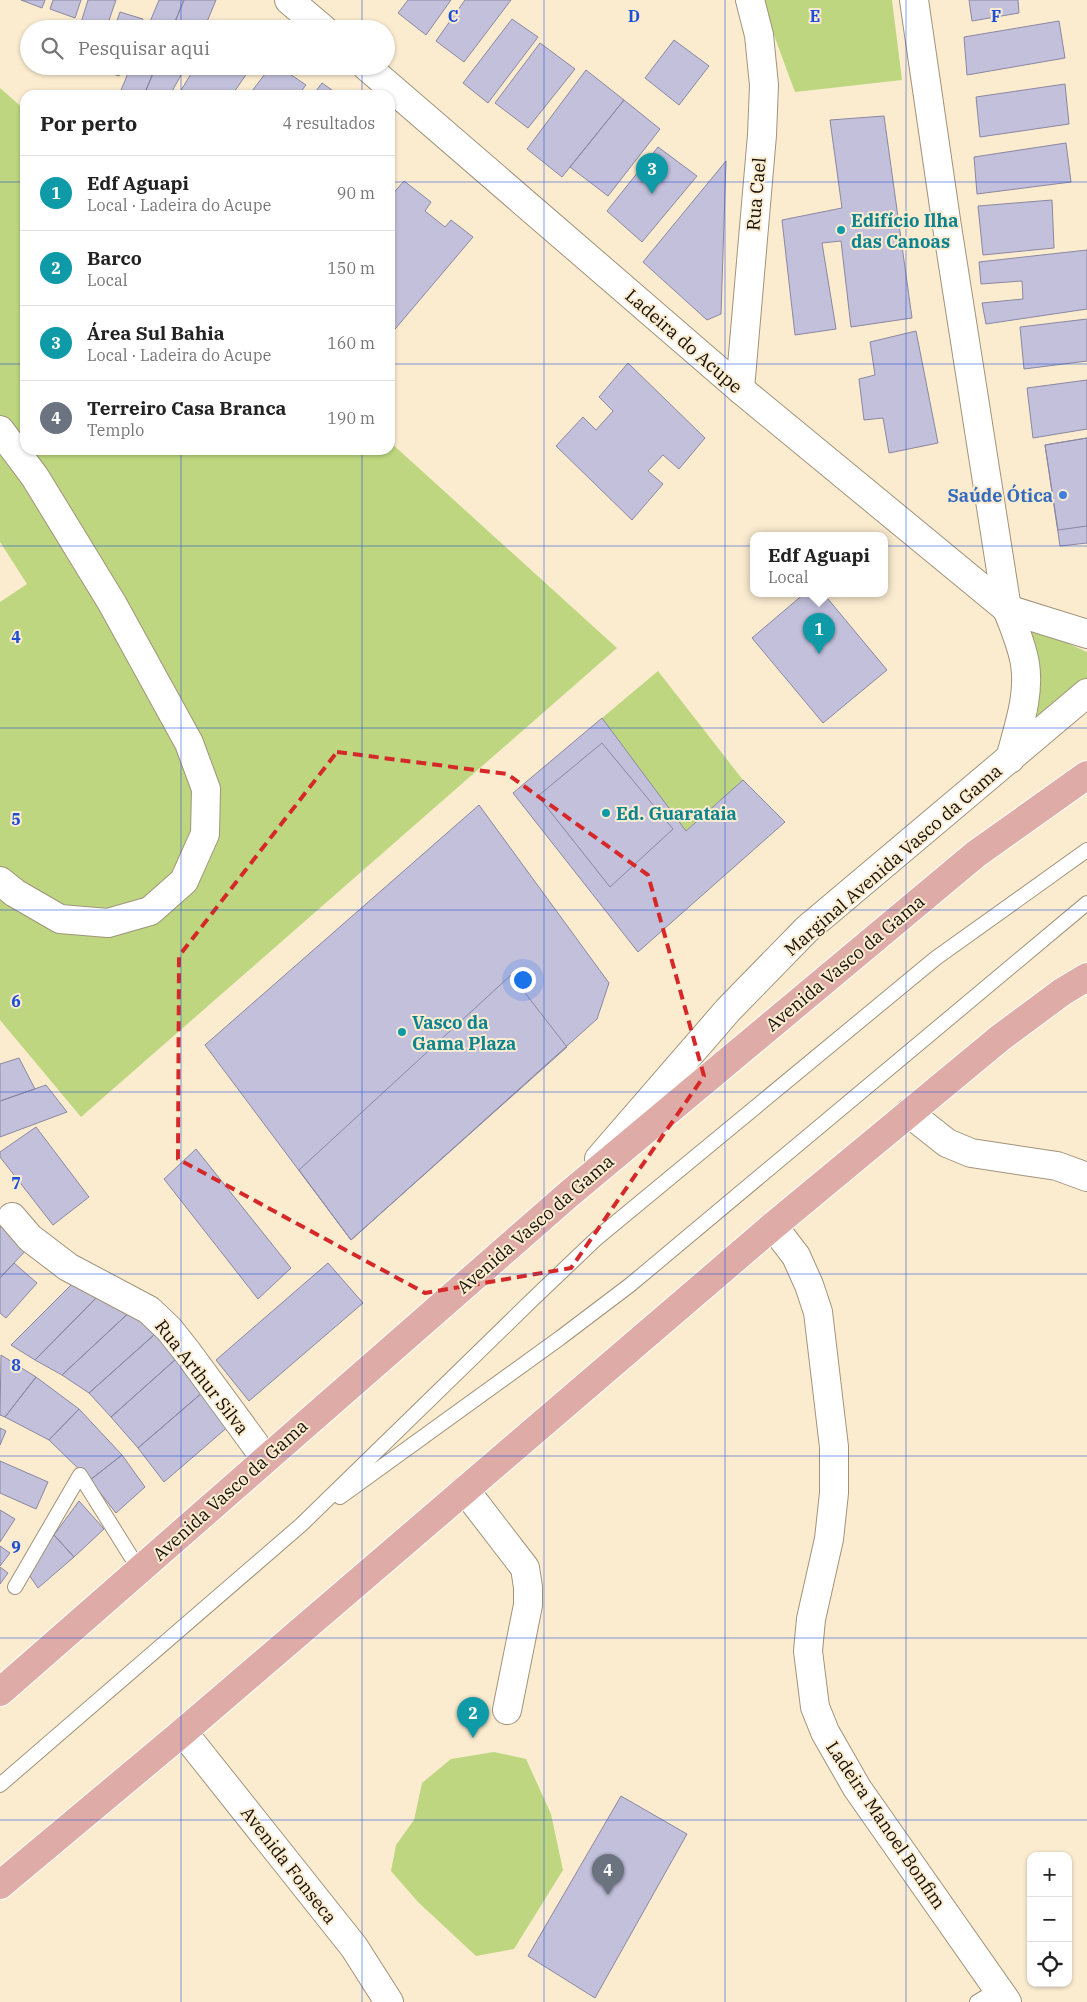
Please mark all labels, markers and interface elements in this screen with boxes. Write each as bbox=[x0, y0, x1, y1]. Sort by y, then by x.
text: C bbox=[448, 6, 458, 26]
text: D bbox=[628, 6, 640, 26]
text: E bbox=[810, 6, 820, 26]
text: F bbox=[991, 6, 1001, 26]
search box bbox=[20, 20, 395, 75]
icon: search bbox=[38, 34, 66, 62]
text: Pesquisar aqui bbox=[78, 36, 210, 60]
text: Por perto bbox=[40, 109, 137, 137]
text: 4 resultados bbox=[283, 113, 375, 133]
pin: 3 bbox=[636, 153, 668, 194]
street label: Rua Cael bbox=[741, 156, 771, 232]
text: Edf Aguapi bbox=[87, 171, 189, 195]
text: 1 bbox=[51, 183, 61, 203]
text: 90 m bbox=[337, 183, 375, 203]
text: Local · Ladeira do Acupe bbox=[87, 195, 271, 215]
place label: Edifício Ilha das Canoas bbox=[851, 209, 958, 253]
marker: Edifício Ilha das Canoas bbox=[835, 224, 847, 236]
text: Barco bbox=[87, 246, 142, 270]
text: 2 bbox=[51, 258, 61, 278]
text: 150 m bbox=[327, 258, 375, 278]
text: Local bbox=[87, 270, 127, 290]
street label: Ladeira do Acupe bbox=[621, 284, 747, 398]
text: Área Sul Bahia bbox=[87, 321, 225, 345]
text: 3 bbox=[51, 333, 61, 353]
text: 160 m bbox=[327, 333, 375, 353]
text: Local · Ladeira do Acupe bbox=[87, 345, 271, 365]
text: Terreiro Casa Branca bbox=[87, 396, 286, 420]
text: 4 bbox=[51, 408, 61, 428]
text: 190 m bbox=[327, 408, 375, 428]
text: Templo bbox=[87, 420, 144, 440]
place label: Saúde Ótica bbox=[948, 484, 1053, 507]
marker: Saúde Ótica bbox=[1057, 489, 1069, 501]
popup bbox=[750, 532, 888, 597]
text: Edf Aguapi bbox=[768, 543, 870, 567]
text: Local bbox=[768, 567, 808, 587]
pin: 1 bbox=[803, 613, 835, 654]
text: 4 bbox=[11, 627, 21, 647]
street label: Marginal Avenida Vasco da Gama bbox=[780, 759, 1007, 961]
place label: Ed. Guarataia bbox=[616, 802, 737, 825]
marker: Ed. Guarataia bbox=[600, 807, 612, 819]
text: 5 bbox=[11, 809, 21, 829]
street label: Avenida Vasco da Gama bbox=[761, 890, 929, 1036]
your location bbox=[510, 967, 536, 993]
text: 6 bbox=[11, 991, 21, 1011]
place label: Vasco da Gama Plaza bbox=[412, 1011, 516, 1055]
marker: Vasco da Gama Plaza bbox=[396, 1026, 408, 1038]
street label: Avenida Vasco da Gama bbox=[452, 1149, 618, 1299]
text: 7 bbox=[11, 1173, 21, 1193]
street label: Rua Arthur Silva bbox=[150, 1315, 254, 1439]
text: 8 bbox=[11, 1355, 21, 1375]
street label: Avenida Vasco da Gama bbox=[148, 1414, 312, 1566]
text: 9 bbox=[11, 1537, 21, 1557]
pin: 2 bbox=[457, 1697, 489, 1738]
street label: Ladeira Manoel Bonfim bbox=[821, 1737, 951, 1913]
street label: Avenida Fonseca bbox=[236, 1802, 342, 1928]
map controls bbox=[1027, 1852, 1072, 1987]
button: + bbox=[1027, 1852, 1072, 1897]
pin: 4 bbox=[592, 1854, 624, 1895]
button: − bbox=[1027, 1897, 1072, 1942]
button: locate bbox=[1027, 1942, 1072, 1987]

